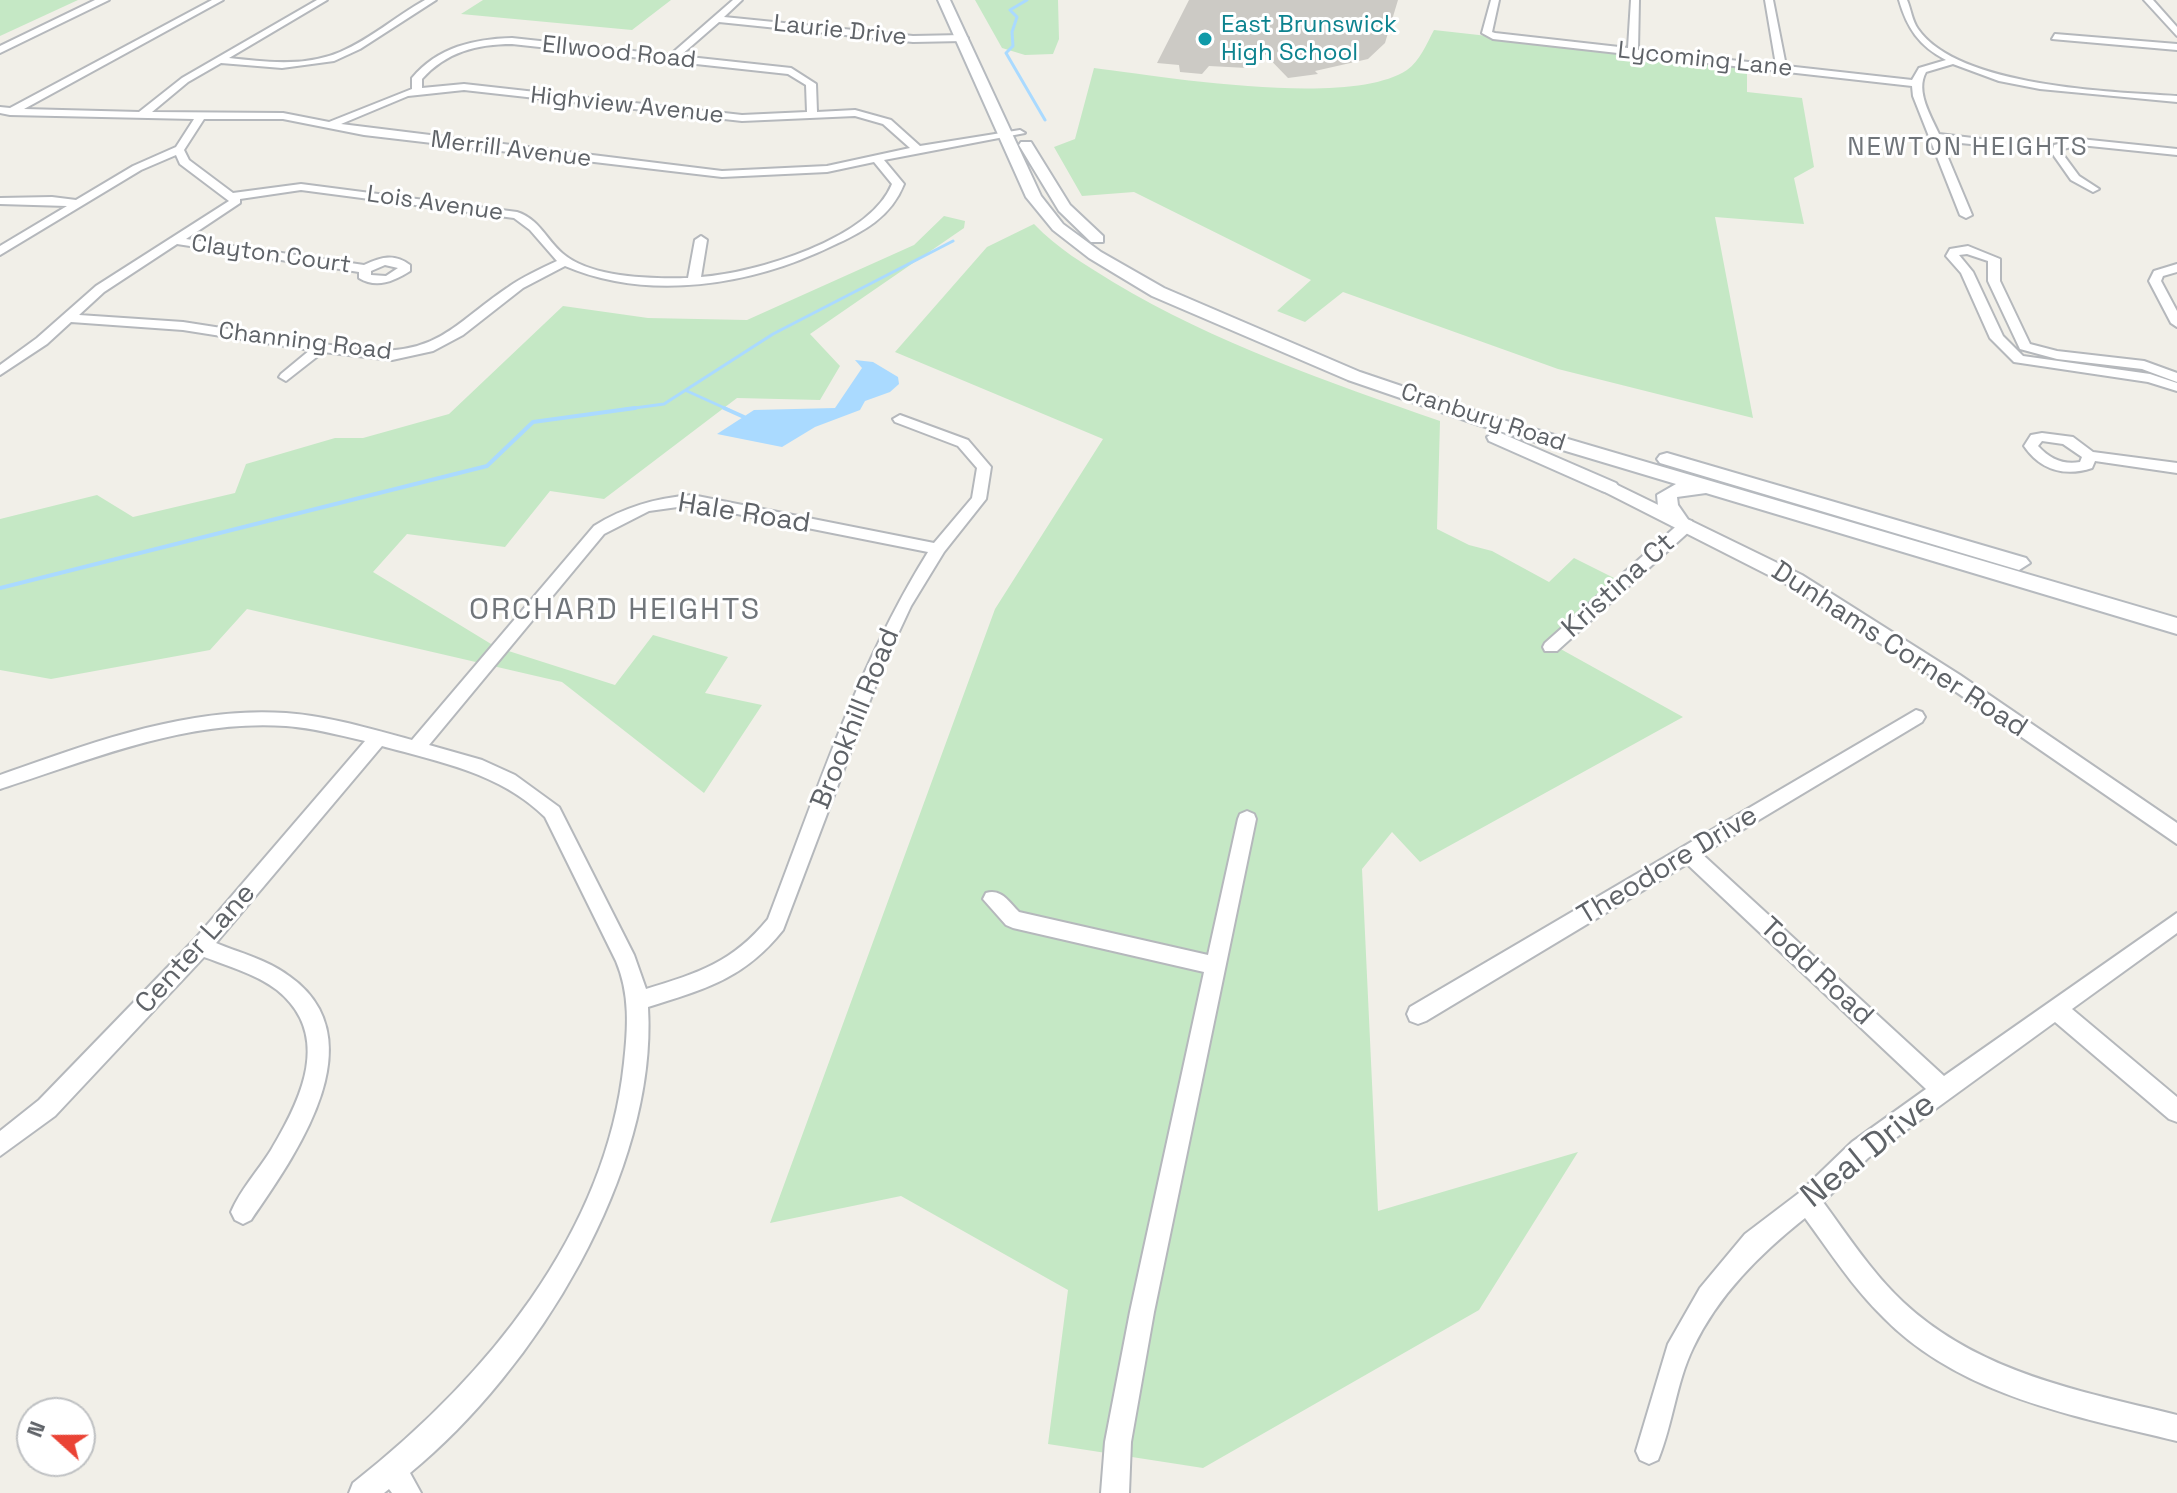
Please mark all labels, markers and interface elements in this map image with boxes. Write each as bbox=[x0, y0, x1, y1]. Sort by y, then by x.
street label: Laurie Drive bbox=[772, 10, 908, 52]
place label: East Brunswick High School bbox=[1221, 11, 1397, 67]
marker: East Brunswick High School bbox=[1196, 30, 1214, 48]
street label: Ellwood Road bbox=[541, 31, 697, 75]
street label: Lycoming Lane bbox=[1616, 37, 1794, 83]
street label: Highview Avenue bbox=[529, 82, 725, 130]
street label: Merrill Avenue bbox=[429, 126, 593, 174]
district label: NEWTON HEIGHTS bbox=[1847, 132, 2089, 164]
street label: Lois Avenue bbox=[365, 180, 505, 228]
street label: Clayton Court bbox=[189, 230, 353, 280]
street label: Channing Road bbox=[217, 317, 393, 367]
street label: Cranbury Road bbox=[1397, 378, 1569, 458]
street label: Hale Road bbox=[675, 487, 813, 541]
street label: Kristina Ct bbox=[1556, 527, 1682, 645]
street label: Dunhams Corner Road bbox=[1765, 555, 2033, 745]
district label: ORCHARD HEIGHTS bbox=[469, 593, 761, 629]
street label: Brookhill Road bbox=[804, 624, 908, 814]
street label: Theodore Drive bbox=[1572, 799, 1764, 933]
street label: Center Lane bbox=[129, 877, 263, 1021]
street label: Todd Road bbox=[1752, 911, 1880, 1033]
street label: Neal Drive bbox=[1794, 1085, 1944, 1217]
north arrow bbox=[16, 1397, 96, 1477]
text: N bbox=[20, 1417, 51, 1441]

